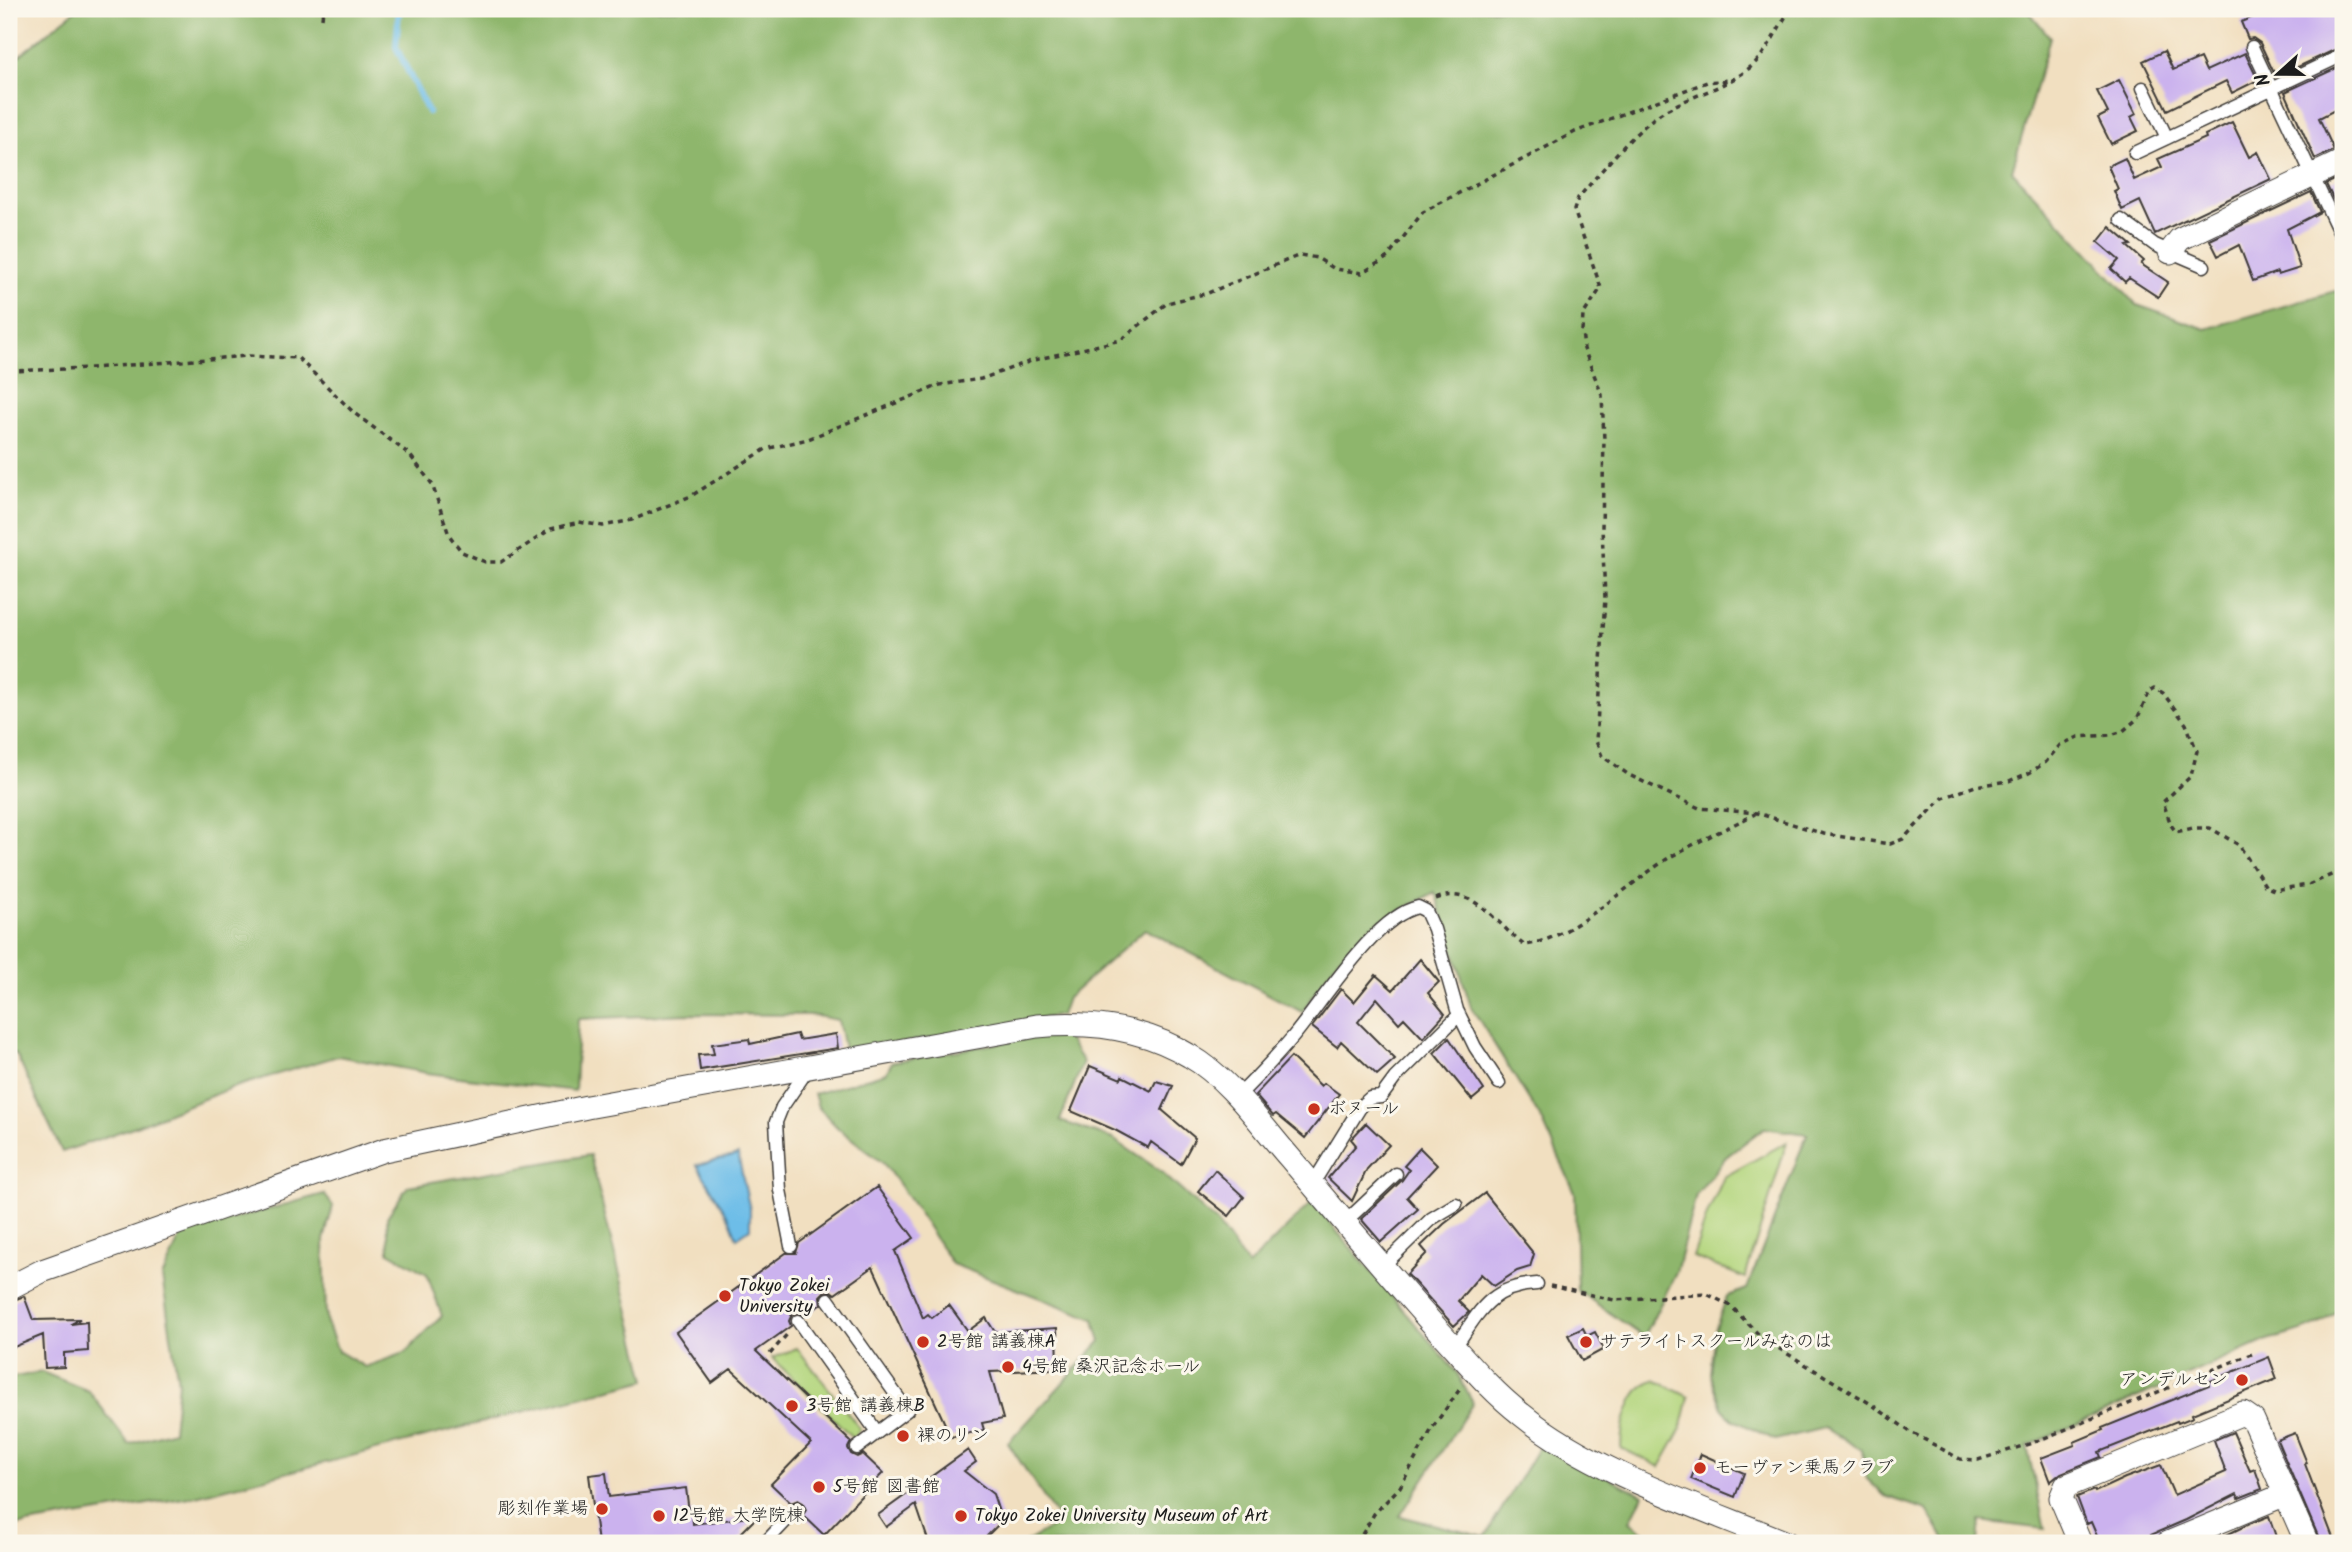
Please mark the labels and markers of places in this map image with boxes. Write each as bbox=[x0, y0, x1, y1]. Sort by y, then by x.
place label: ボヌール bbox=[1328, 1095, 1399, 1124]
marker: ボヌール bbox=[1306, 1101, 1322, 1117]
place label: Tokyo Zokei University bbox=[739, 1272, 830, 1322]
marker: Tokyo Zokei University bbox=[717, 1288, 733, 1304]
place label: 2号館 講義棟A bbox=[937, 1328, 1056, 1357]
place label: サテライトスクールみなのは bbox=[1600, 1328, 1832, 1357]
marker: 2号館 講義棟A bbox=[915, 1334, 931, 1350]
marker: サテライトスクールみなのは bbox=[1578, 1334, 1594, 1350]
place label: 4号館 桑沢記念ホール bbox=[1022, 1353, 1200, 1382]
marker: 4号館 桑沢記念ホール bbox=[1000, 1359, 1016, 1375]
place label: アンデルセン bbox=[2120, 1366, 2228, 1395]
marker: アンデルセン bbox=[2234, 1372, 2250, 1388]
place label: 3号館 講義棟B bbox=[806, 1392, 925, 1421]
marker: 3号館 講義棟B bbox=[784, 1398, 800, 1414]
place label: 裸のリン bbox=[917, 1422, 989, 1451]
marker: 裸のリン bbox=[895, 1428, 911, 1444]
place label: モーヴァン乗馬クラブ bbox=[1714, 1454, 1894, 1483]
marker: モーヴァン乗馬クラブ bbox=[1692, 1460, 1708, 1476]
place label: 5号館 図書館 bbox=[833, 1473, 940, 1502]
marker: 5号館 図書館 bbox=[811, 1479, 827, 1495]
place label: 彫刻作業場 bbox=[498, 1495, 588, 1524]
marker: 彫刻作業場 bbox=[594, 1501, 610, 1517]
place label: 12号館 大学院棟 bbox=[673, 1502, 804, 1531]
place label: Tokyo Zokei University Museum of Art bbox=[975, 1502, 1269, 1531]
marker: 12号館 大学院棟 bbox=[651, 1508, 667, 1524]
marker: Tokyo Zokei University Museum of Art bbox=[953, 1508, 969, 1524]

